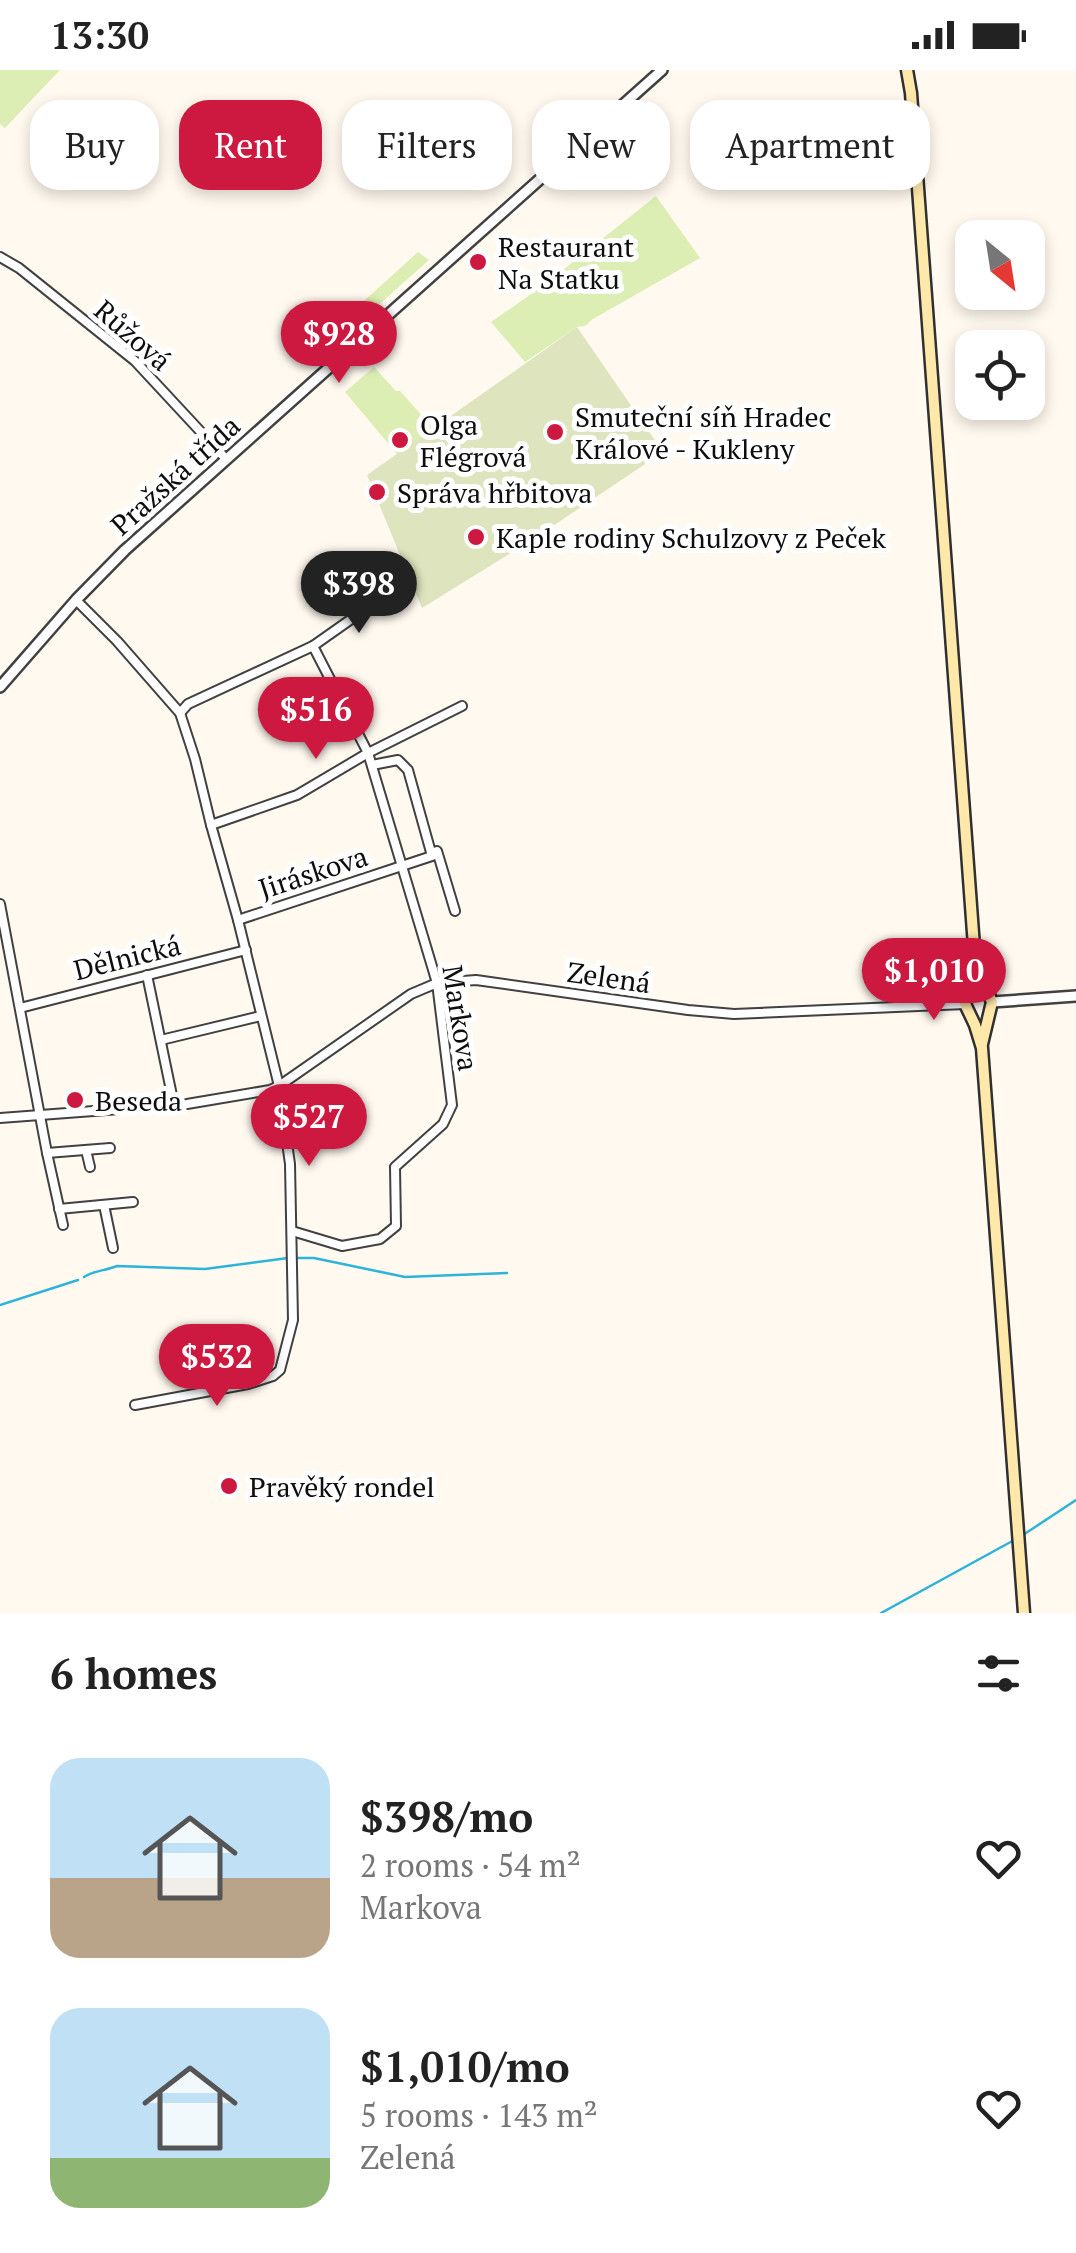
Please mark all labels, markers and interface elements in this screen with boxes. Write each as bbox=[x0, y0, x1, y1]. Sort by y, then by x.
text: 13:30 bbox=[50, 10, 149, 60]
chip: Buy bbox=[30, 100, 159, 190]
chip: Rent bbox=[179, 100, 322, 190]
chip: Filters bbox=[342, 100, 512, 190]
chip: New bbox=[532, 100, 670, 190]
chip: Apartment bbox=[690, 100, 930, 190]
north arrow bbox=[955, 220, 1045, 310]
map controls bbox=[955, 220, 1045, 420]
place label: Restaurant Na Statku bbox=[498, 228, 635, 297]
marker: Restaurant Na Statku bbox=[467, 251, 489, 273]
street label: Růžová bbox=[87, 291, 179, 379]
pin: $928 bbox=[280, 301, 398, 386]
text: $928 bbox=[303, 312, 375, 354]
button: locate bbox=[955, 330, 1045, 420]
place label: Smuteční síň Hradec Králové - Kukleny bbox=[575, 398, 832, 467]
place label: Olga Flégrová bbox=[420, 406, 527, 475]
street label: Pražská třída bbox=[102, 407, 248, 543]
marker: Smuteční síň Hradec Králové - Kukleny bbox=[544, 421, 566, 443]
marker: Olga Flégrová bbox=[389, 429, 411, 451]
place label: Správa hřbitova bbox=[397, 474, 592, 511]
marker: Správa hřbitova bbox=[366, 481, 388, 503]
place label: Kaple rodiny Schulzovy z Peček bbox=[496, 519, 886, 556]
marker: Kaple rodiny Schulzovy z Peček bbox=[465, 526, 487, 548]
pin: $398 bbox=[300, 551, 418, 636]
text: $398 bbox=[323, 562, 395, 604]
pin: $516 bbox=[257, 677, 375, 762]
text: $516 bbox=[280, 688, 352, 730]
street label: Jiráskova bbox=[254, 837, 372, 907]
street label: Dělnická bbox=[70, 926, 184, 988]
pin: $1,010 bbox=[853, 938, 1015, 1023]
text: $1,010 bbox=[884, 949, 984, 991]
street label: Zelená bbox=[565, 953, 653, 1001]
street label: Markova bbox=[434, 962, 488, 1074]
place label: Beseda bbox=[95, 1082, 182, 1119]
pin: $527 bbox=[250, 1084, 368, 1169]
marker: Beseda bbox=[64, 1089, 86, 1111]
text: $527 bbox=[273, 1095, 345, 1137]
pin: $532 bbox=[158, 1324, 276, 1409]
text: $532 bbox=[181, 1335, 253, 1377]
place label: Pravěký rondel bbox=[249, 1468, 435, 1505]
marker: Pravěký rondel bbox=[218, 1475, 240, 1497]
text: 6 homes bbox=[50, 1645, 217, 1701]
icon: filters bbox=[971, 1646, 1026, 1701]
text: $398/mo bbox=[360, 1788, 533, 1844]
icon: home bbox=[130, 1798, 250, 1918]
icon: heart bbox=[971, 1831, 1026, 1886]
text: 2 rooms · 54 m² bbox=[360, 1844, 581, 1886]
text: Markova bbox=[360, 1886, 482, 1928]
text: $1,010/mo bbox=[360, 2038, 570, 2094]
icon: home bbox=[130, 2048, 250, 2168]
icon: heart bbox=[971, 2081, 1026, 2136]
text: 5 rooms · 143 m² bbox=[360, 2094, 598, 2136]
text: Zelená bbox=[360, 2136, 456, 2178]

